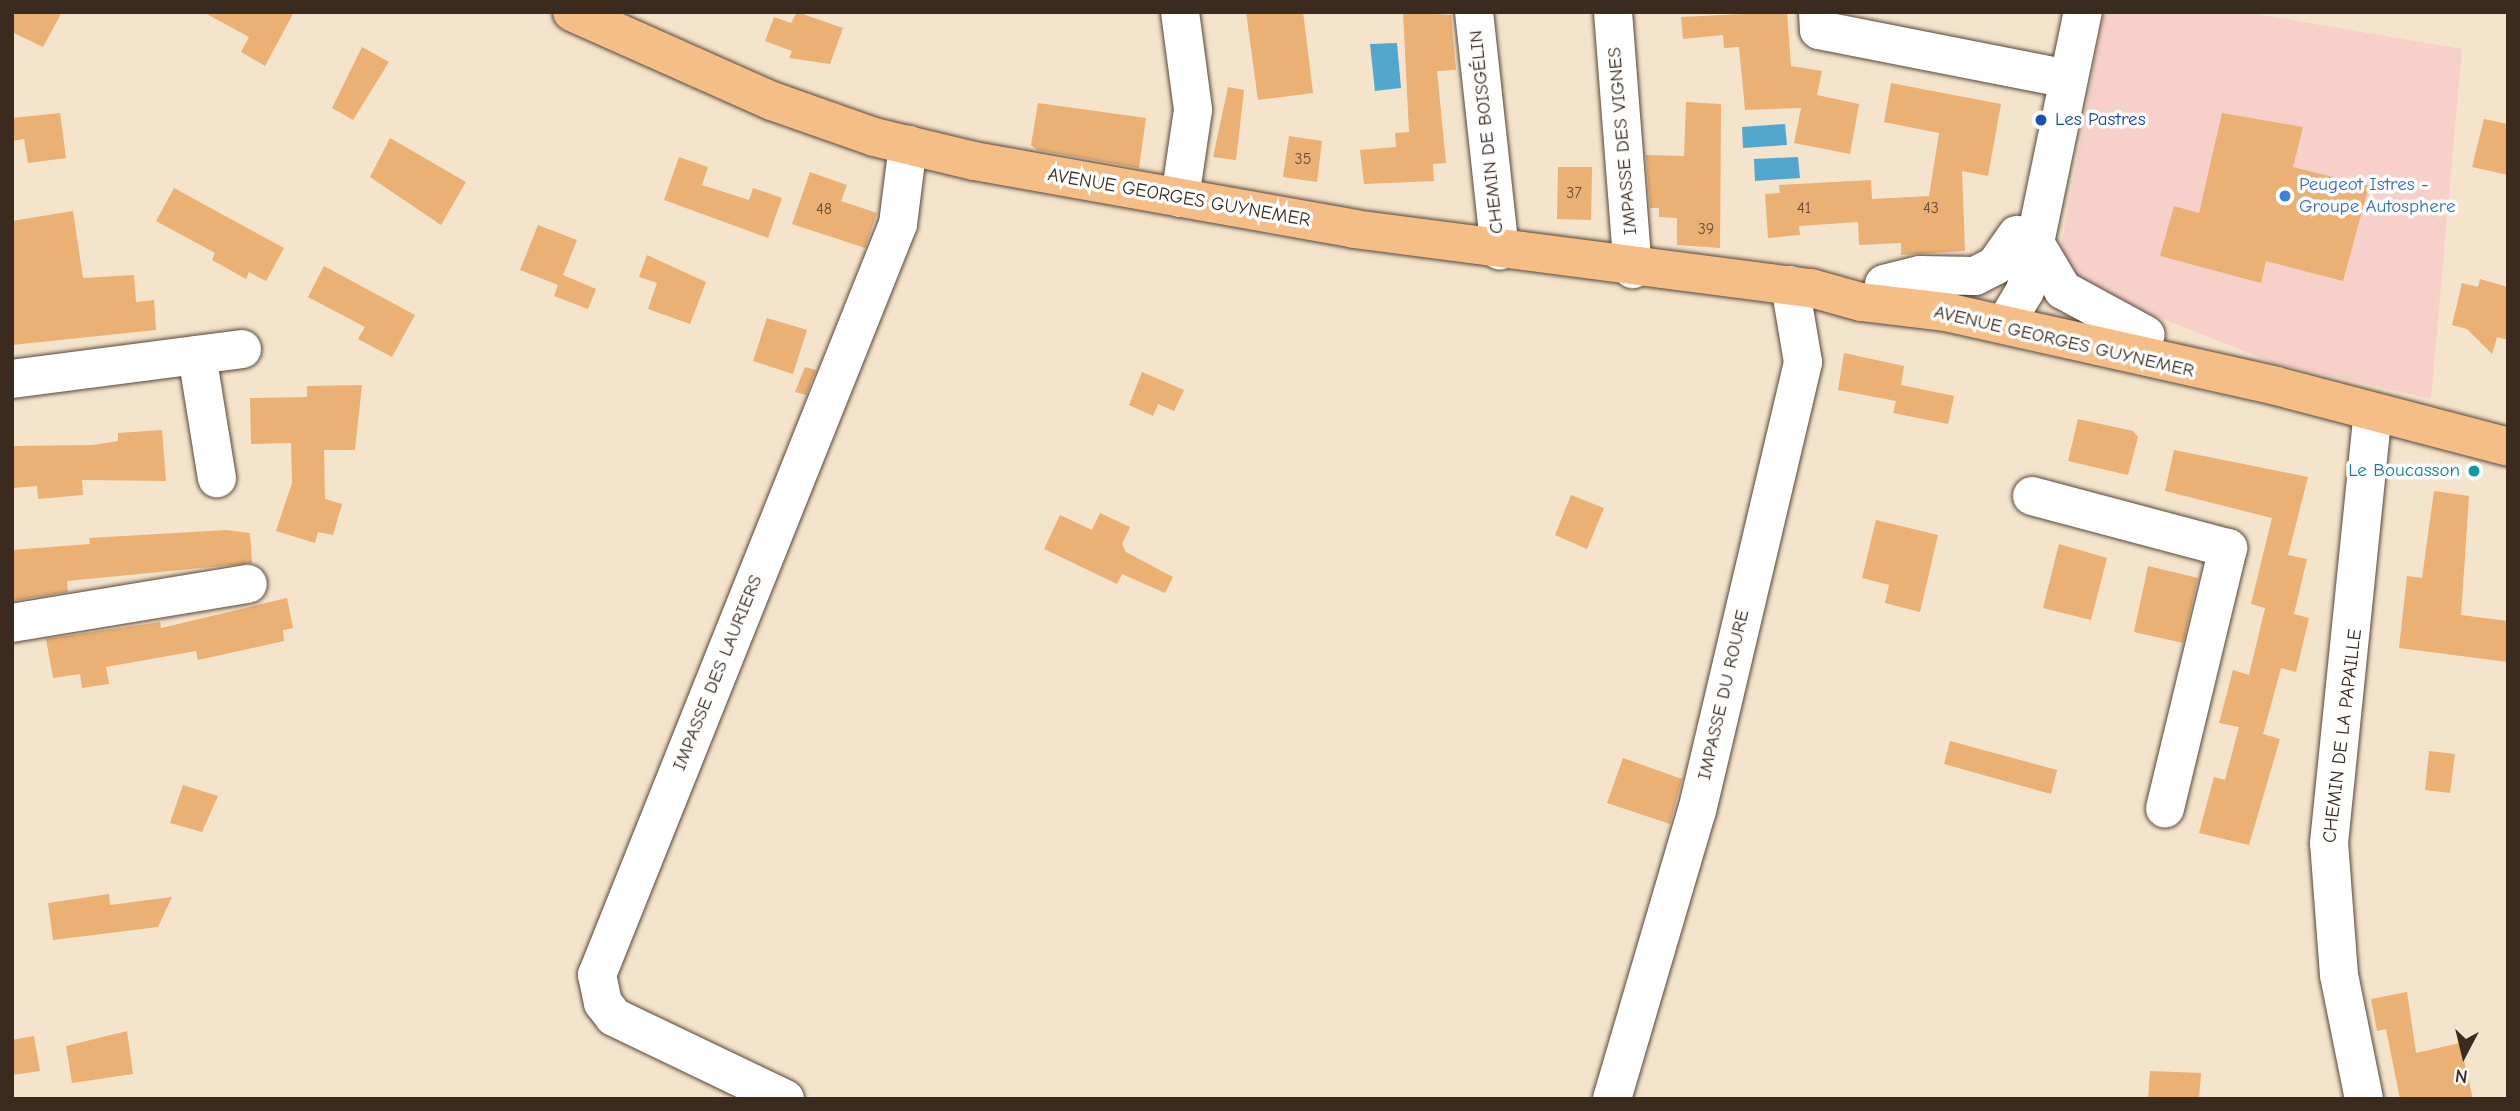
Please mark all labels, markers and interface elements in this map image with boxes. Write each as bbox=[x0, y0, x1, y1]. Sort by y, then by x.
street label: CHEMIN DE BOISGÉLIN bbox=[1465, 29, 1509, 235]
street label: IMPASSE DES VIGNES bbox=[1603, 46, 1643, 236]
place label: Les Pastres bbox=[2055, 109, 2146, 131]
marker: Les Pastres bbox=[2033, 112, 2049, 128]
house number: 35 bbox=[1295, 149, 1311, 169]
street label: AVENUE GEORGES GUYNEMER bbox=[1046, 164, 1312, 232]
place label: Peugeot Istres - Groupe Autosphere bbox=[2299, 174, 2455, 218]
house number: 37 bbox=[1566, 183, 1582, 203]
marker: Peugeot Istres - Groupe Autosphere bbox=[2277, 188, 2293, 204]
house number: 41 bbox=[1797, 198, 1811, 218]
house number: 43 bbox=[1923, 198, 1939, 218]
house number: 48 bbox=[816, 199, 832, 219]
house number: 39 bbox=[1698, 219, 1714, 239]
street label: AVENUE GEORGES GUYNEMER bbox=[1932, 301, 2196, 383]
place label: Le Boucasson bbox=[2348, 460, 2460, 482]
marker: Le Boucasson bbox=[2466, 463, 2482, 479]
street label: IMPASSE DES LAURIERS bbox=[668, 572, 768, 774]
street label: IMPASSE DU ROURE bbox=[1693, 608, 1755, 782]
street label: CHEMIN DE LA PAPAILLE bbox=[2319, 628, 2367, 844]
north arrow bbox=[2429, 1020, 2499, 1090]
text: N bbox=[2454, 1064, 2469, 1088]

